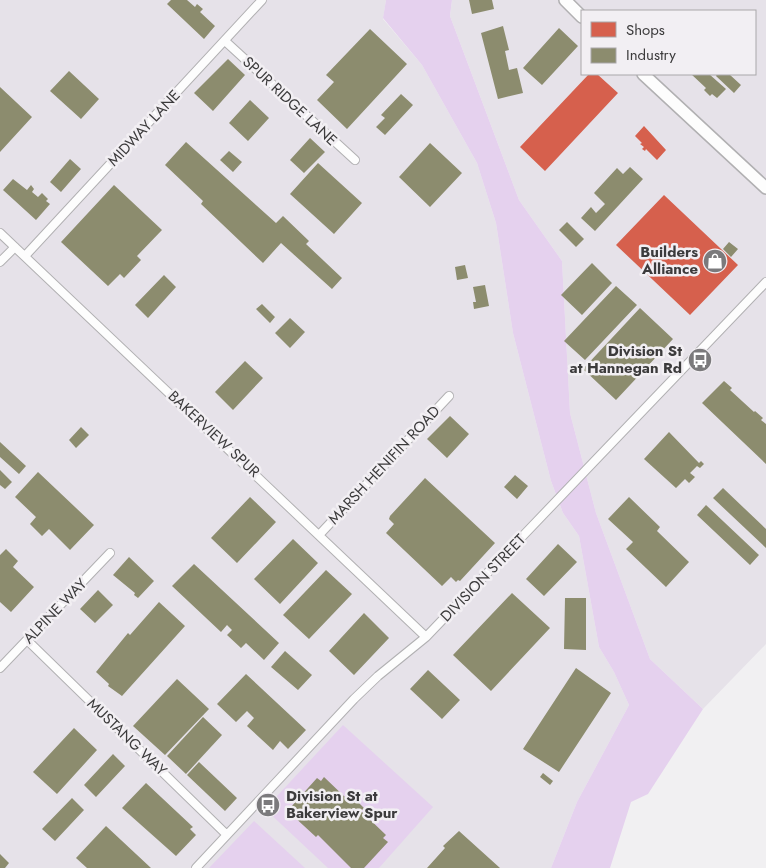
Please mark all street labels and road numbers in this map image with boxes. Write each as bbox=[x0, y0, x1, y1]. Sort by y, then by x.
street label: SPUR RIDGE LANE bbox=[238, 51, 342, 151]
street label: MIDWAY LANE bbox=[103, 85, 185, 171]
street label: BAKERVIEW SPUR bbox=[163, 386, 265, 483]
street label: MARSH HENIFIN ROAD bbox=[323, 401, 445, 529]
street label: DIVISION STREET bbox=[435, 529, 531, 627]
street label: ALPINE WAY bbox=[18, 573, 92, 649]
street label: MUSTANG WAY bbox=[82, 693, 172, 781]

